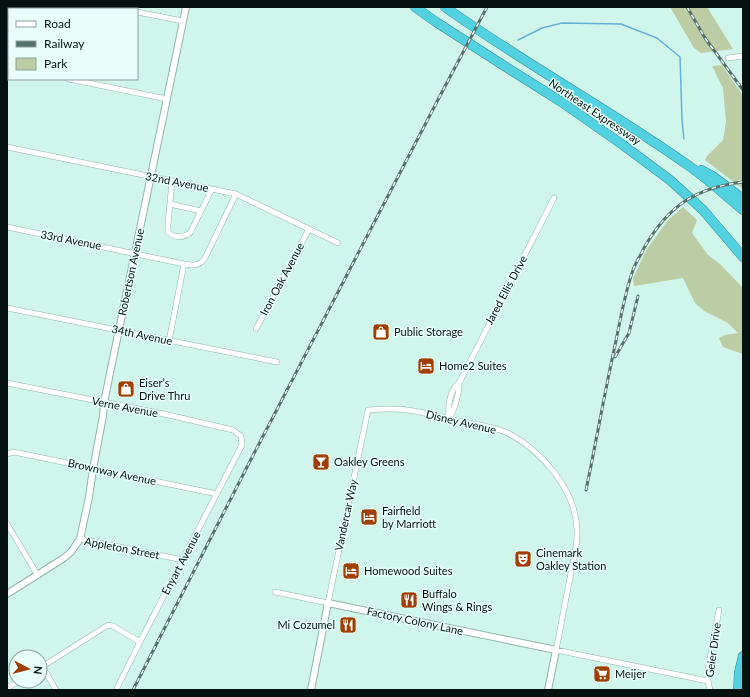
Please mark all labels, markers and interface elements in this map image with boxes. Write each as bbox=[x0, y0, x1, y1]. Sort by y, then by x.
legend bbox=[8, 8, 138, 80]
text: Road bbox=[44, 16, 71, 31]
text: Railway bbox=[44, 36, 85, 51]
text: Park bbox=[44, 56, 68, 71]
street label: Northeast Expressway bbox=[547, 76, 644, 147]
street label: 32nd Avenue bbox=[144, 169, 210, 194]
street label: 33rd Avenue bbox=[40, 227, 103, 252]
street label: Robertson Avenue bbox=[115, 227, 146, 317]
street label: Iron Oak Avenue bbox=[257, 240, 306, 317]
street label: Jared Ellis Drive bbox=[482, 253, 529, 327]
street label: 34th Avenue bbox=[111, 322, 174, 347]
shop icon: Public Storage bbox=[371, 322, 391, 342]
place label: Public Storage bbox=[394, 325, 463, 338]
hotel icon: Home2 Suites bbox=[416, 356, 436, 376]
place label: Home2 Suites bbox=[439, 359, 507, 372]
place label: Eiser’s Drive Thru bbox=[139, 376, 190, 402]
shop icon: Eiser’s Drive Thru bbox=[116, 379, 136, 399]
street label: Verne Avenue bbox=[91, 394, 160, 419]
street label: Disney Avenue bbox=[425, 407, 498, 436]
bar icon: Oakley Greens bbox=[311, 452, 331, 472]
place label: Oakley Greens bbox=[334, 455, 405, 468]
street label: Brownway Avenue bbox=[67, 456, 158, 487]
street label: Vandercar Way bbox=[332, 478, 360, 552]
place label: Fairfield by Marriott bbox=[382, 504, 437, 530]
hotel icon: Fairfield by Marriott bbox=[359, 507, 379, 527]
street label: Enyart Avenue bbox=[158, 529, 203, 597]
street label: Appleton Street bbox=[83, 534, 161, 561]
place label: Cinemark Oakley Station bbox=[536, 546, 606, 572]
theatre icon: Cinemark Oakley Station bbox=[513, 549, 533, 569]
hotel icon: Homewood Suites bbox=[341, 561, 361, 581]
place label: Homewood Suites bbox=[364, 564, 453, 577]
place label: Buffalo Wings & Rings bbox=[422, 587, 492, 613]
restaurant icon: Buffalo Wings & Rings bbox=[399, 590, 419, 610]
street label: Factory Colony Lane bbox=[366, 604, 465, 637]
restaurant icon: Mi Cozumel bbox=[338, 615, 358, 635]
place label: Mi Cozumel bbox=[277, 618, 335, 631]
street label: Geier Drive bbox=[702, 622, 723, 678]
north arrow bbox=[8, 649, 48, 689]
supermarket icon: Meijer bbox=[592, 664, 612, 684]
text: N bbox=[31, 665, 45, 675]
place label: Meijer bbox=[615, 667, 646, 680]

